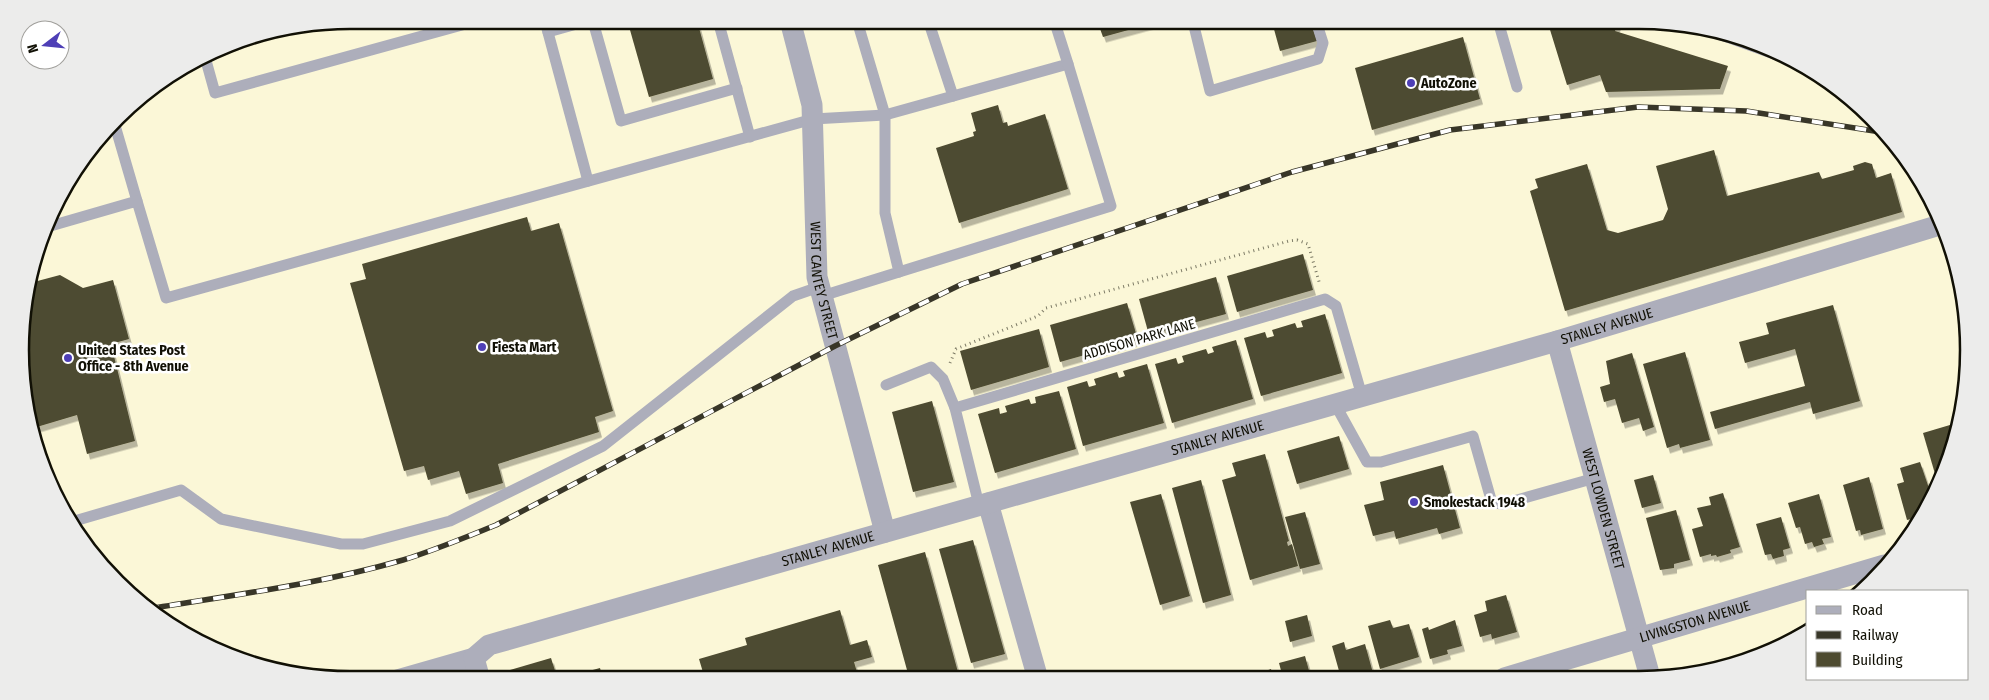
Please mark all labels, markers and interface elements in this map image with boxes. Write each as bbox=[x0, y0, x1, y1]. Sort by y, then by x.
north arrow bbox=[20, 20, 70, 70]
text: N bbox=[24, 42, 42, 55]
place label: AutoZone bbox=[1420, 75, 1477, 92]
marker: AutoZone bbox=[1405, 77, 1417, 89]
street label: WEST CANTEY STREET bbox=[806, 221, 841, 342]
street label: STANLEY AVENUE bbox=[1559, 304, 1655, 348]
street label: ADDISON PARK LANE bbox=[1081, 315, 1197, 364]
place label: Fiesta Mart bbox=[492, 339, 558, 356]
marker: Fiesta Mart bbox=[476, 341, 488, 353]
place label: United States Post Office - 8th Avenue bbox=[78, 342, 189, 375]
marker: United States Post Office - 8th Avenue bbox=[62, 352, 74, 364]
street label: STANLEY AVENUE bbox=[1169, 417, 1266, 459]
street label: WEST LOWDEN STREET bbox=[1578, 446, 1628, 572]
place label: Smokestack 1948 bbox=[1424, 494, 1526, 511]
marker: Smokestack 1948 bbox=[1408, 496, 1420, 508]
street label: STANLEY AVENUE bbox=[780, 528, 877, 570]
legend bbox=[1806, 590, 1969, 680]
street label: LIVINGSTON AVENUE bbox=[1638, 597, 1753, 646]
text: Road bbox=[1852, 601, 1883, 619]
text: Railway bbox=[1852, 626, 1899, 644]
text: Building bbox=[1852, 651, 1903, 669]

